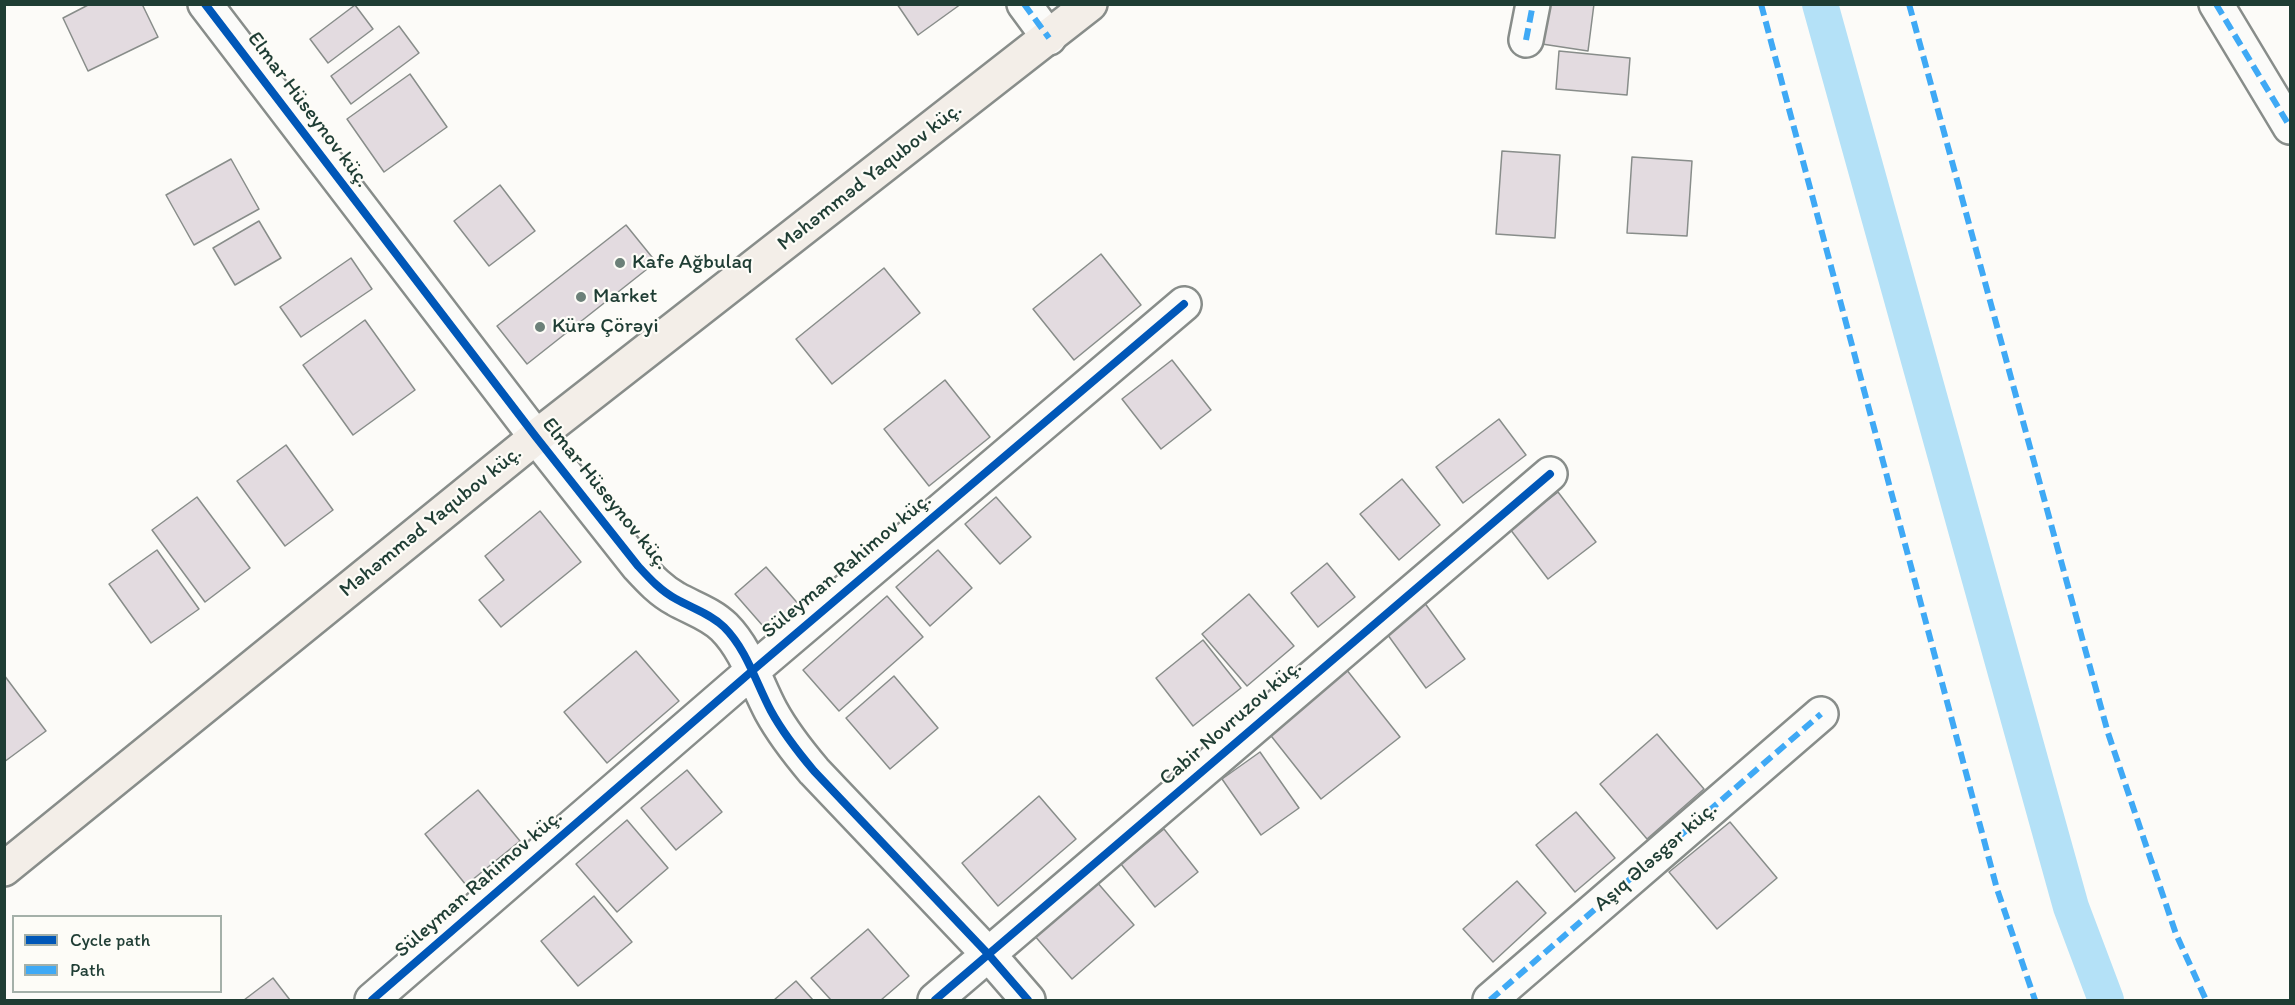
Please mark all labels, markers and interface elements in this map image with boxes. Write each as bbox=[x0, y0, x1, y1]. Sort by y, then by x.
street label: Elmar Hüseynov küç. bbox=[241, 27, 375, 193]
street label: Məhəmməd Yaqubov küç. bbox=[773, 97, 967, 257]
place label: Kafe Ağbulaq bbox=[632, 250, 753, 276]
marker: Kafe Ağbulaq bbox=[613, 256, 627, 270]
place label: Market bbox=[593, 284, 657, 310]
marker: Market bbox=[574, 290, 588, 304]
place label: Kürə Çörəyi bbox=[552, 314, 659, 340]
marker: Kürə Çörəyi bbox=[533, 320, 547, 334]
street label: Elmar Hüseynov küç. bbox=[536, 413, 674, 575]
street label: Məhəmməd Yaqubov küç. bbox=[335, 441, 527, 603]
street label: Süleyman Rahimov küç. bbox=[757, 488, 937, 644]
street label: Cabir Novruzov küç. bbox=[1155, 655, 1307, 791]
street label: Aşıq Ələsgər küç. bbox=[1589, 797, 1723, 917]
street label: Süleyman Rahimov küç. bbox=[390, 804, 568, 964]
legend bbox=[12, 915, 222, 993]
text: Cycle path bbox=[70, 929, 150, 951]
text: Path bbox=[70, 959, 105, 981]

